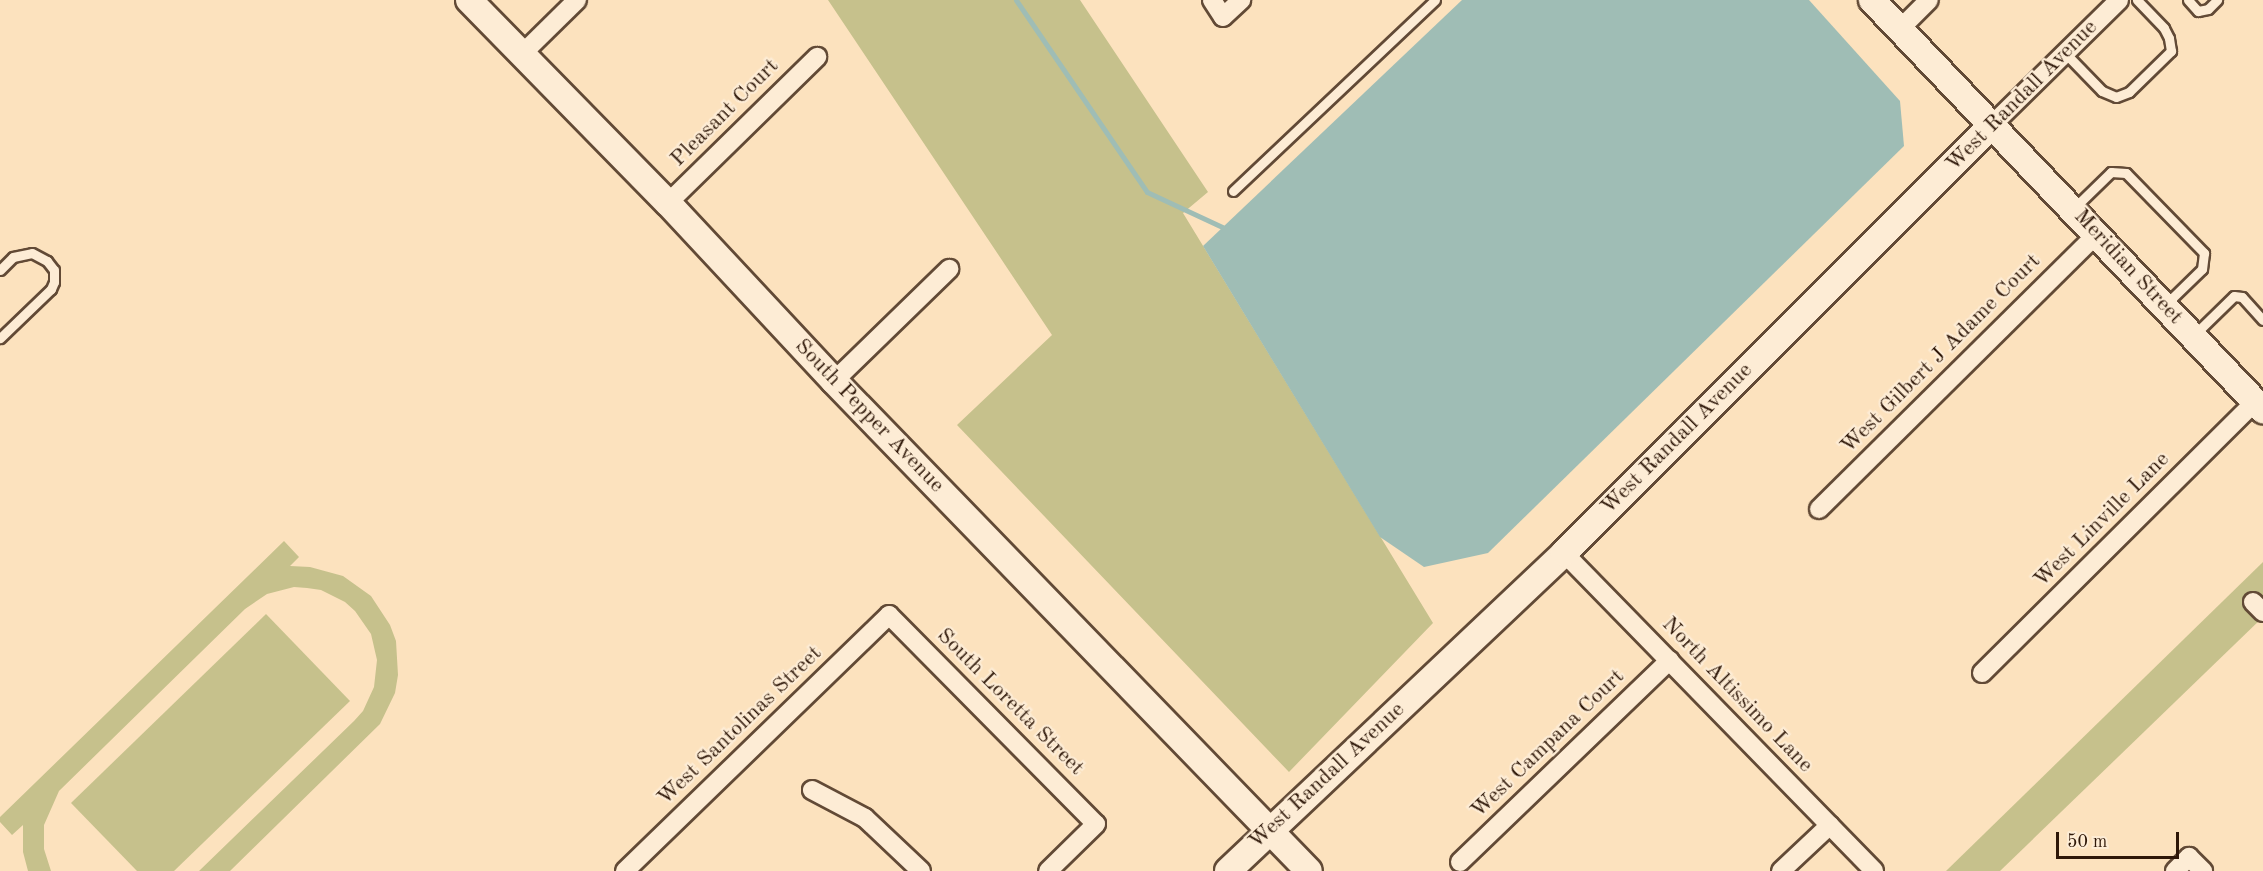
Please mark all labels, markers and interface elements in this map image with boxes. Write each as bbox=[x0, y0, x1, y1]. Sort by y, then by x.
street label: West Randall Avenue bbox=[1941, 15, 2103, 177]
street label: Pleasant Court bbox=[665, 53, 785, 173]
street label: Meridian Street bbox=[2068, 204, 2188, 330]
street label: West Gilbert J Adame Court bbox=[1836, 249, 2046, 459]
street label: South Pepper Avenue bbox=[789, 333, 949, 499]
street label: West Randall Avenue bbox=[1596, 358, 1758, 520]
street label: West Linville Lane bbox=[2029, 447, 2175, 593]
street label: North Altissimo Lane bbox=[1656, 612, 1818, 778]
street label: South Loretta Street bbox=[931, 623, 1089, 781]
street label: West Santolinas Street bbox=[652, 641, 828, 811]
street label: West Campana Court bbox=[1466, 664, 1630, 824]
street label: West Randall Avenue bbox=[1244, 697, 1410, 855]
scale bar bbox=[2059, 820, 2182, 858]
text: 50 m bbox=[2067, 833, 2107, 851]

